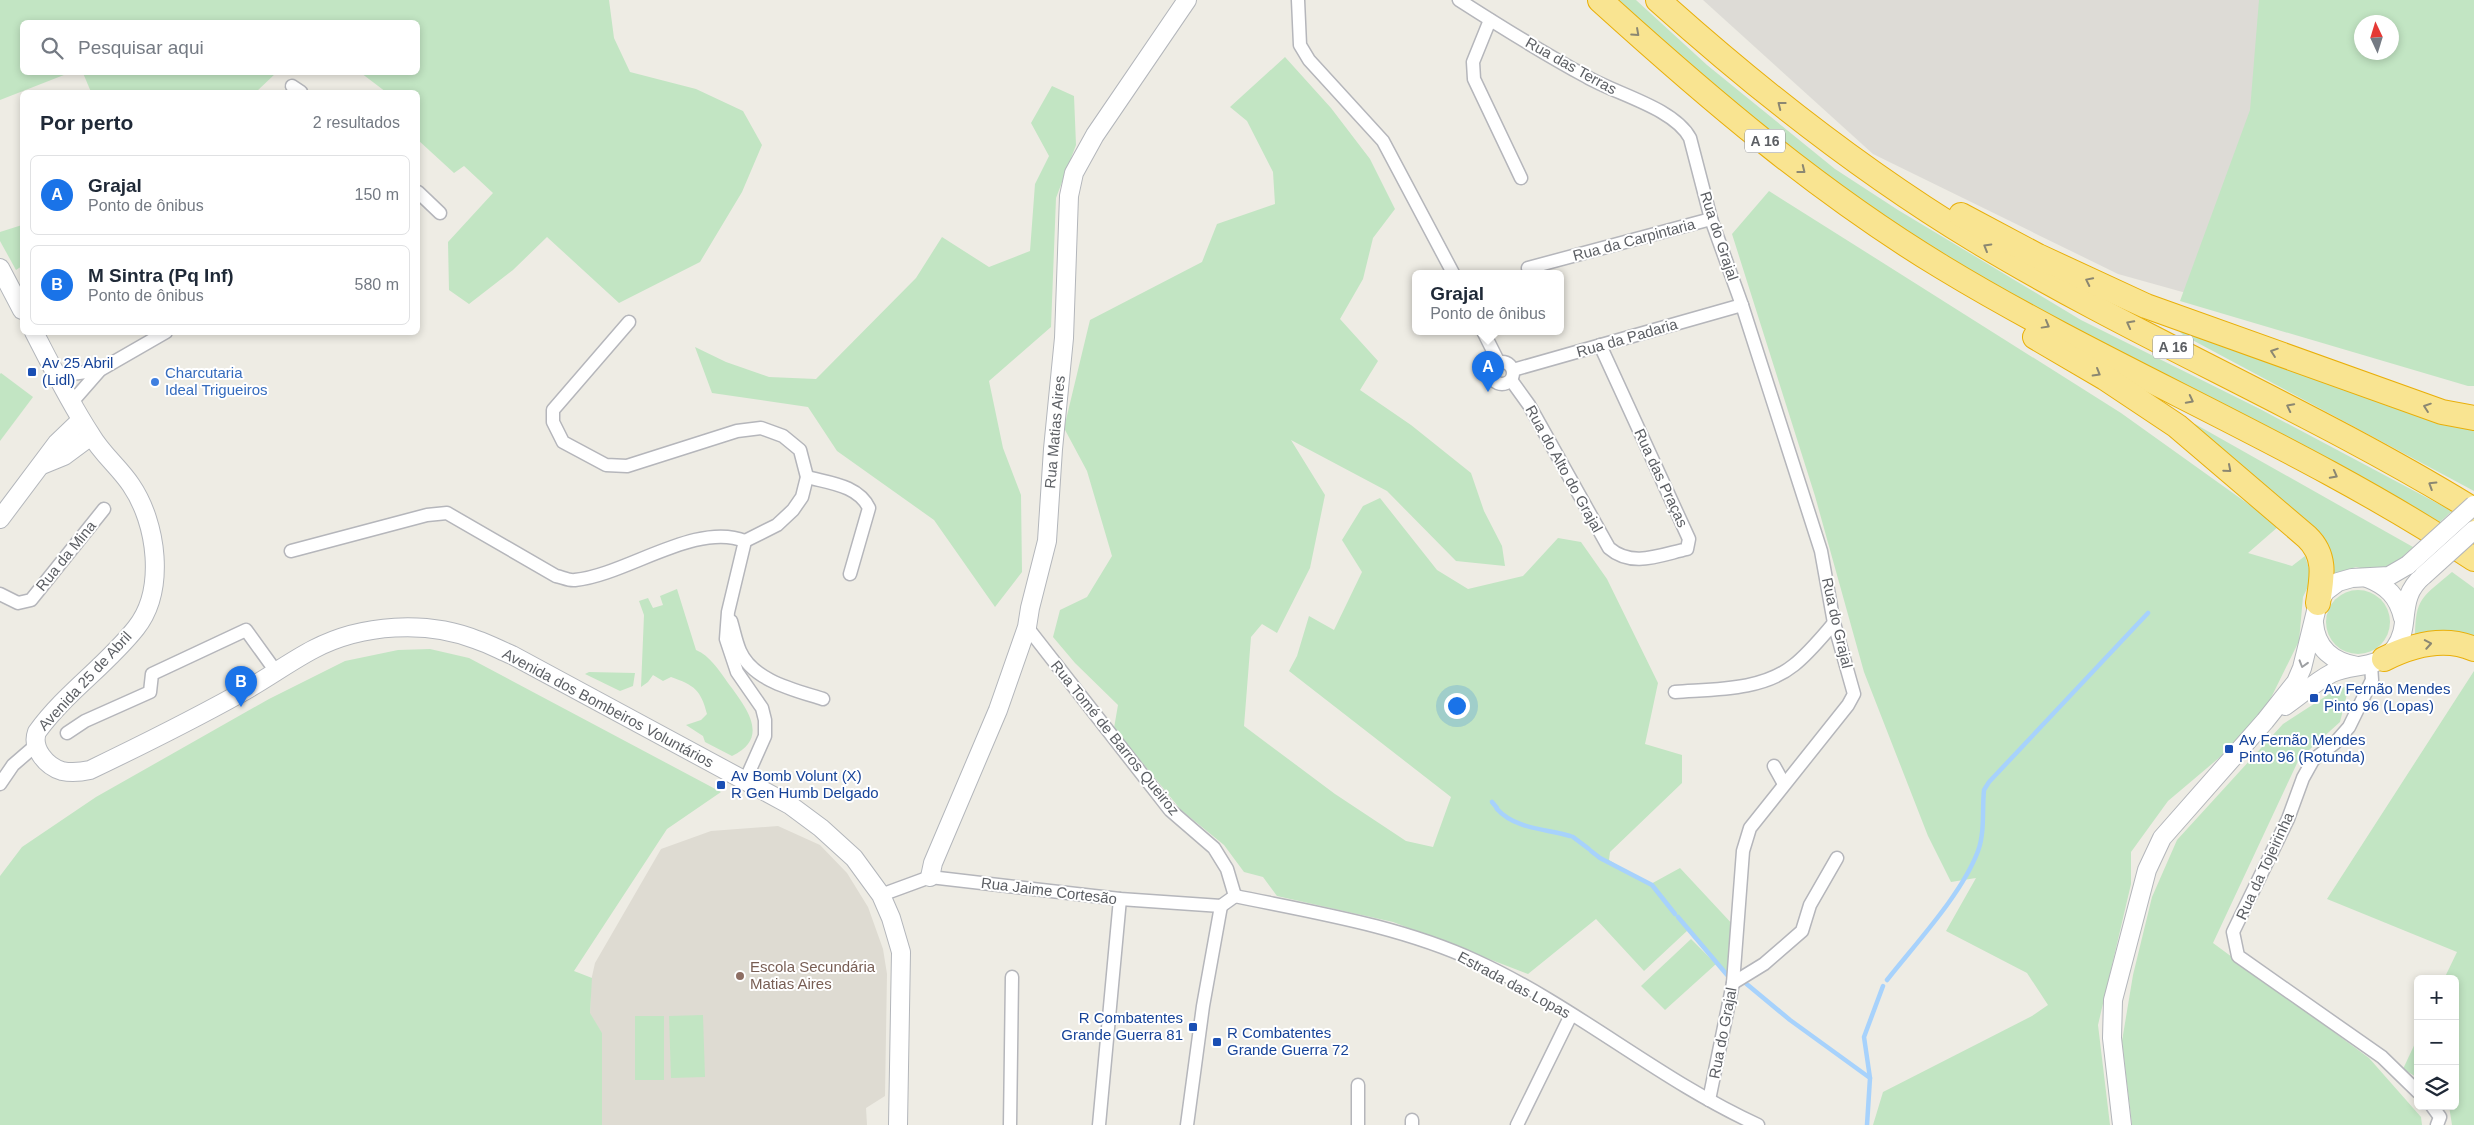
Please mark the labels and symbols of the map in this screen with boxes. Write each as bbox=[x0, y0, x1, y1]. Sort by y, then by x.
north arrow bbox=[2354, 15, 2399, 60]
one-way arrow bbox=[1631, 27, 1640, 36]
street label: Rua das Terras bbox=[1523, 34, 1620, 98]
one-way arrow bbox=[1778, 102, 1787, 110]
road number: A 16 bbox=[1745, 130, 1785, 152]
one-way arrow bbox=[1796, 164, 1805, 172]
street label: Rua do Grajal bbox=[1697, 189, 1742, 282]
street label: Rua da Carpintaria bbox=[1571, 215, 1698, 264]
one-way arrow bbox=[1984, 243, 1993, 253]
one-way arrow bbox=[2086, 277, 2095, 287]
street label: Rua da Padaria bbox=[1574, 315, 1680, 360]
one-way arrow bbox=[2040, 319, 2049, 329]
one-way arrow bbox=[2126, 320, 2135, 330]
road number: A 16 bbox=[2153, 336, 2193, 358]
one-way arrow bbox=[2270, 348, 2278, 358]
pin: A bbox=[1472, 351, 1504, 392]
place label: Av 25 Abril (Lidl) bbox=[42, 354, 113, 388]
place label: Charcutaria Ideal Trigueiros bbox=[165, 364, 268, 398]
marker: Av 25 Abril (Lidl) bbox=[26, 366, 38, 378]
one-way arrow bbox=[2092, 367, 2101, 377]
street label: Rua Matias Aires bbox=[1041, 375, 1068, 489]
marker: Charcutaria Ideal Trigueiros bbox=[149, 376, 161, 388]
one-way arrow bbox=[2184, 394, 2193, 404]
street label: Rua do Alto do Grajal bbox=[1522, 402, 1606, 535]
one-way arrow bbox=[2286, 403, 2295, 413]
one-way arrow bbox=[2423, 403, 2432, 413]
street label: Rua das Praças bbox=[1631, 426, 1692, 530]
one-way arrow bbox=[2223, 463, 2232, 472]
one-way arrow bbox=[2329, 469, 2338, 479]
one-way arrow bbox=[2429, 481, 2438, 491]
street label: Rua da Mina bbox=[32, 517, 99, 594]
street label: Rua do Grajal bbox=[1819, 576, 1856, 670]
street label: Avenida 25 de Abril bbox=[34, 628, 135, 734]
one-way arrow bbox=[2425, 639, 2433, 650]
street label: Avenida dos Bombeiros Voluntários bbox=[500, 645, 717, 771]
street label: Rua Tomé de Barros Queiroz bbox=[1048, 657, 1183, 818]
one-way arrow bbox=[2299, 659, 2309, 668]
pin: B bbox=[225, 666, 257, 707]
place label: Av Fernão Mendes Pinto 96 (Lopas) bbox=[2324, 680, 2450, 714]
marker: Av Fernão Mendes Pinto 96 (Lopas) bbox=[2308, 692, 2320, 704]
your location bbox=[1444, 693, 1470, 719]
place label: Av Fernão Mendes Pinto 96 (Rotunda) bbox=[2239, 731, 2365, 765]
marker: Av Fernão Mendes Pinto 96 (Rotunda) bbox=[2223, 743, 2235, 755]
place label: Av Bomb Volunt (X) R Gen Humb Delgado bbox=[731, 767, 879, 801]
marker: Av Bomb Volunt (X) R Gen Humb Delgado bbox=[715, 779, 727, 791]
street label: Rua da Tojeirinha bbox=[2232, 809, 2297, 922]
street label: Rua Jaime Cortesão bbox=[980, 874, 1118, 907]
street label: Estrada das Lopas bbox=[1455, 948, 1573, 1021]
place label: Escola Secundária Matias Aires bbox=[750, 958, 876, 992]
marker: Escola Secundária Matias Aires bbox=[734, 970, 746, 982]
street label: Rua do Grajal bbox=[1705, 986, 1740, 1080]
place label: R Combatentes Grande Guerra 81 bbox=[1061, 1009, 1183, 1043]
marker: R Combatentes Grande Guerra 81 bbox=[1187, 1021, 1199, 1033]
place label: R Combatentes Grande Guerra 72 bbox=[1227, 1024, 1349, 1058]
marker: R Combatentes Grande Guerra 72 bbox=[1211, 1036, 1223, 1048]

